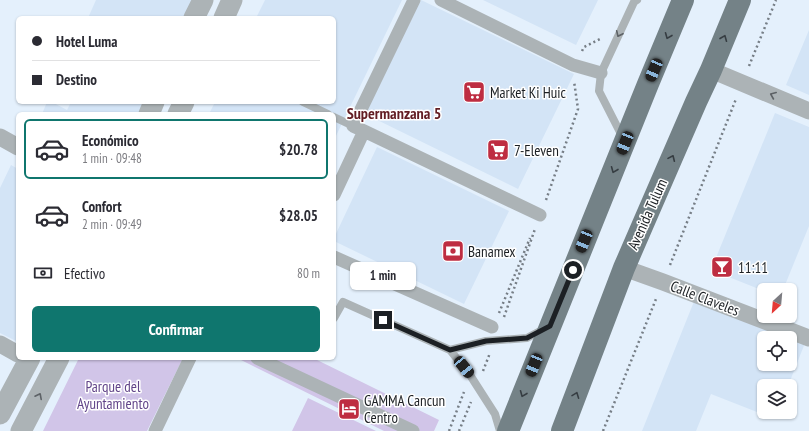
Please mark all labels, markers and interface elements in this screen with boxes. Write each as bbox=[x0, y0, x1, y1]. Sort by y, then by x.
one-way arrow bbox=[616, 29, 624, 37]
text: Hotel Luma bbox=[56, 32, 117, 51]
one-way arrow bbox=[664, 33, 672, 40]
one-way arrow bbox=[720, 35, 728, 42]
car bbox=[644, 57, 664, 83]
text: Destino bbox=[56, 70, 97, 89]
supermarket icon: Market Ki Huic bbox=[461, 79, 487, 105]
place label: Market Ki Huic bbox=[490, 83, 566, 102]
one-way arrow bbox=[770, 92, 777, 100]
district label: Supermanzana 5 bbox=[347, 103, 441, 123]
car bbox=[615, 130, 635, 156]
icon: car bbox=[34, 131, 70, 167]
text: Económico bbox=[82, 131, 139, 150]
supermarket icon: 7-Eleven bbox=[485, 137, 511, 163]
text: $20.78 bbox=[279, 140, 318, 159]
place label: 7-Eleven bbox=[514, 141, 559, 160]
text: 1 min · 09:48 bbox=[82, 150, 142, 167]
one-way arrow bbox=[667, 154, 675, 162]
one-way arrow bbox=[610, 166, 618, 173]
street label: Avenida Tulum bbox=[623, 176, 671, 252]
icon: car bbox=[34, 197, 70, 233]
text: Confort bbox=[82, 197, 122, 216]
text: $28.05 bbox=[279, 206, 318, 225]
text: 2 min · 09:49 bbox=[82, 216, 142, 233]
car bbox=[574, 228, 594, 254]
bank icon: Banamex bbox=[440, 238, 466, 264]
place label: Banamex bbox=[468, 242, 516, 261]
bar icon: 11:11 bbox=[709, 254, 735, 280]
place label: 11:11 bbox=[738, 258, 768, 277]
route start bbox=[564, 261, 582, 279]
icon: cash bbox=[32, 262, 54, 284]
callout: 1 min bbox=[350, 262, 416, 290]
text: Efectivo bbox=[64, 264, 105, 283]
text: 80 m bbox=[297, 265, 320, 282]
text: 1 min bbox=[370, 267, 396, 284]
street label: Calle Claveles bbox=[668, 276, 742, 320]
north arrow bbox=[757, 283, 797, 323]
map controls bbox=[757, 283, 797, 419]
button: Confirmar bbox=[32, 306, 320, 352]
route end bbox=[374, 311, 392, 329]
button: locate bbox=[757, 331, 797, 371]
car bbox=[524, 352, 544, 378]
car bbox=[452, 354, 476, 380]
park label: Parque del Ayuntamiento bbox=[77, 377, 149, 413]
button: layers bbox=[757, 379, 797, 419]
one-way arrow bbox=[520, 390, 528, 397]
place label: GAMMA Cancun Centro bbox=[364, 391, 445, 427]
one-way arrow bbox=[571, 391, 579, 398]
one-way arrow bbox=[34, 393, 42, 401]
hotel icon: GAMMA Cancun Centro bbox=[336, 396, 362, 422]

